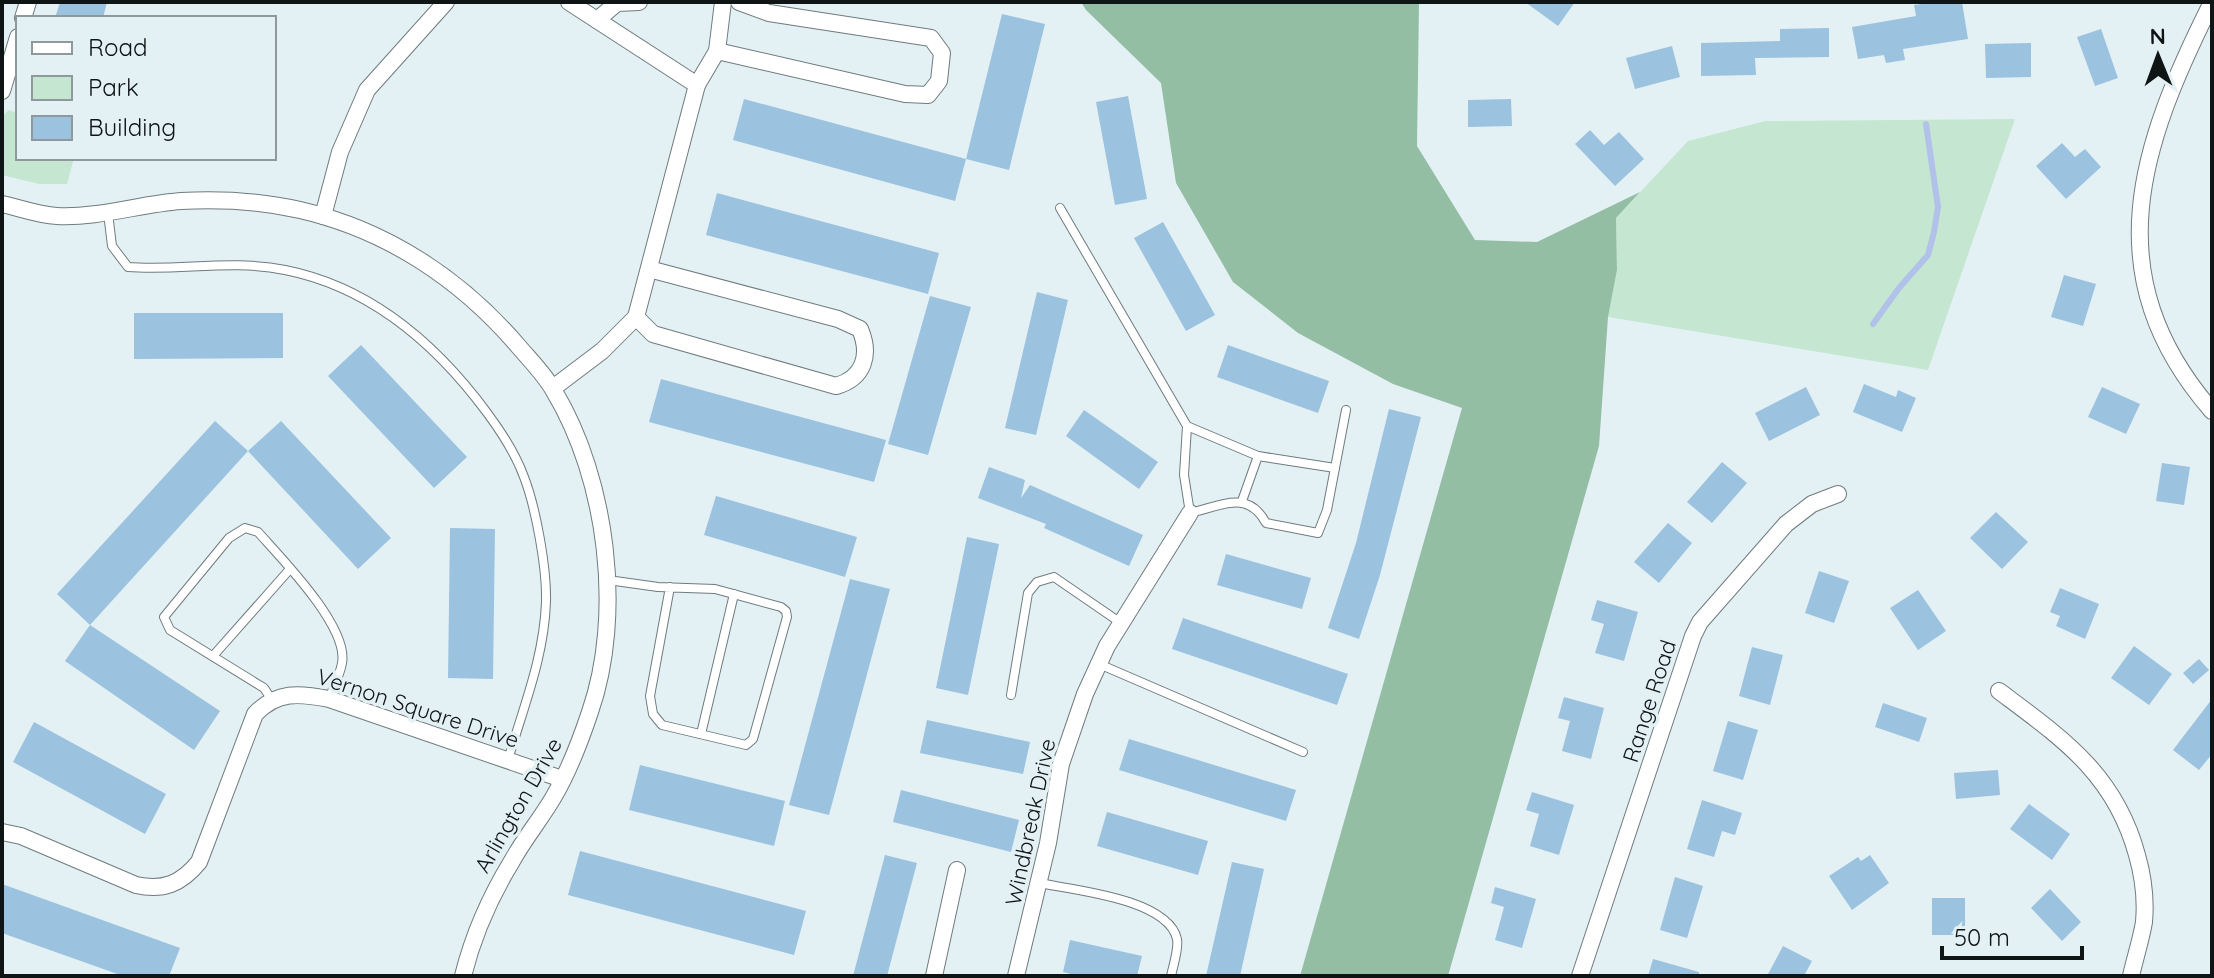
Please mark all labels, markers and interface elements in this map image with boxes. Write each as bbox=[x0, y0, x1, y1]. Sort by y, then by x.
legend bbox=[16, 16, 276, 160]
north arrow bbox=[2118, 16, 2198, 96]
text: N bbox=[2149, 22, 2166, 50]
text: Road bbox=[88, 32, 148, 62]
text: Park bbox=[88, 72, 139, 102]
text: Building bbox=[88, 112, 176, 142]
street label: Range Road bbox=[1616, 636, 1682, 766]
street label: Vernon Square Drive bbox=[313, 662, 523, 754]
street label: Arlington Drive bbox=[468, 733, 568, 877]
street label: Windbreak Drive bbox=[999, 736, 1061, 908]
scale bar bbox=[1942, 910, 2082, 960]
text: 50 m bbox=[1954, 922, 2010, 952]

